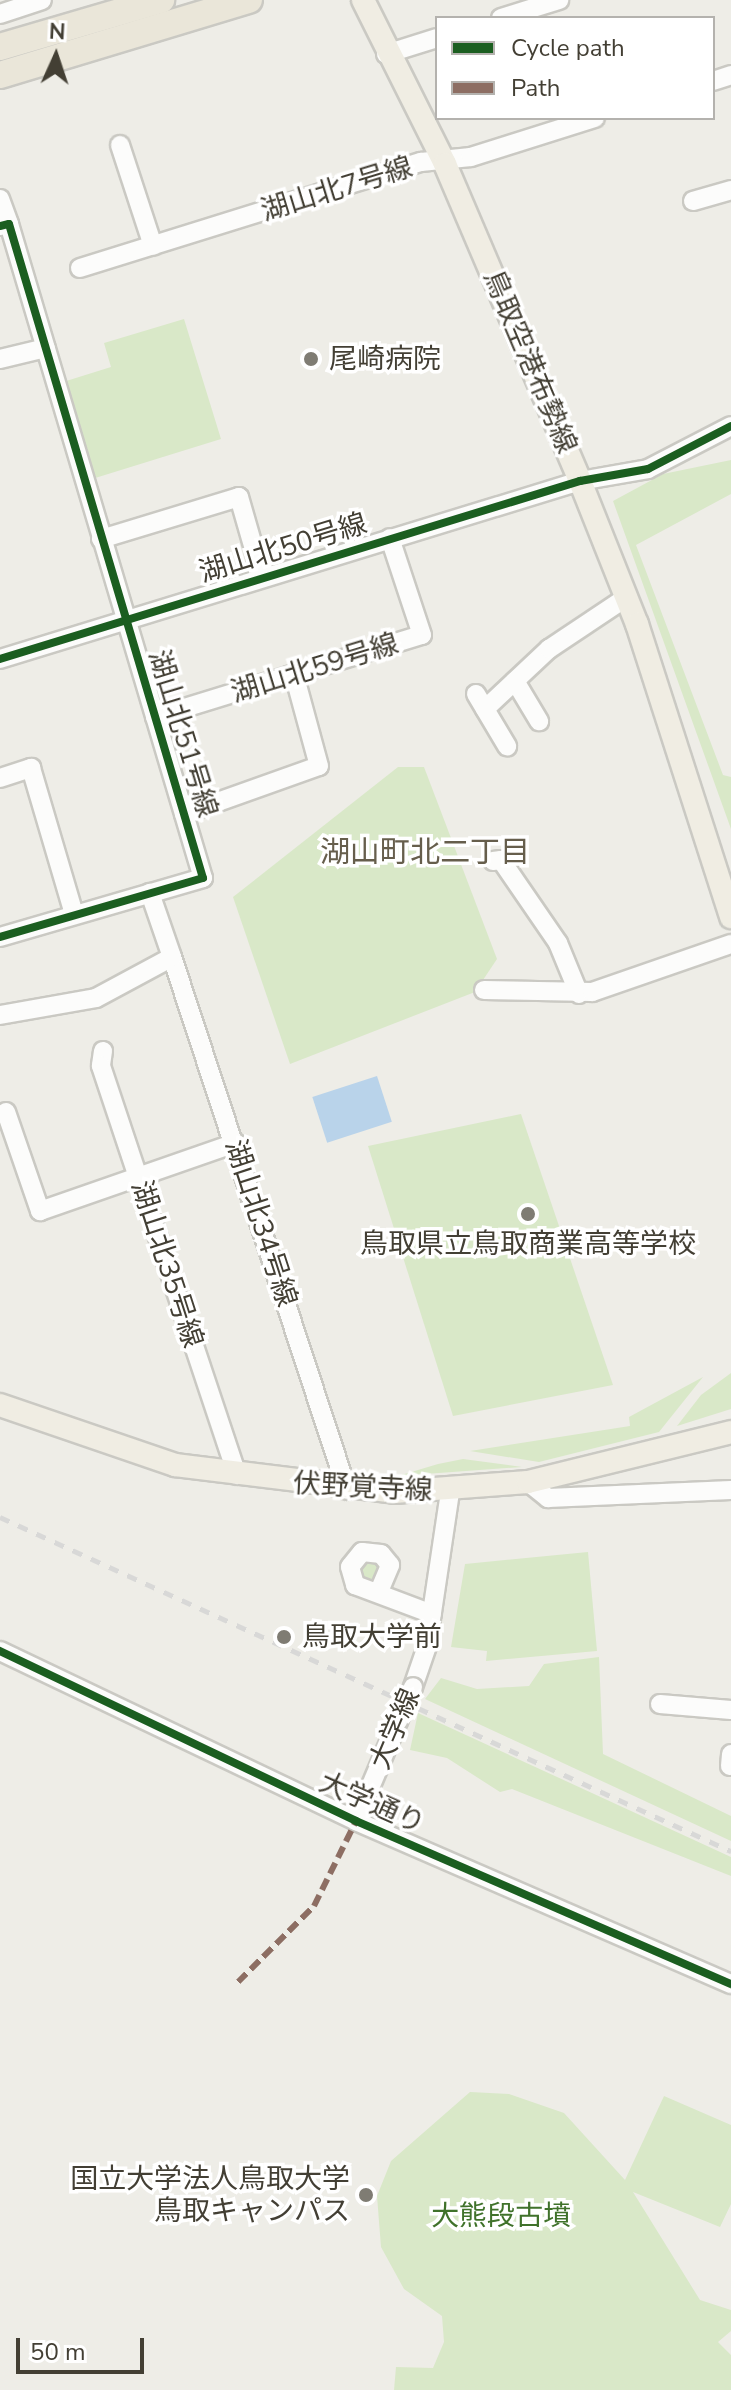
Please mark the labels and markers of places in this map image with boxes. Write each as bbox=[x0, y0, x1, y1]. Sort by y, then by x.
place label: 尾崎病院 bbox=[329, 342, 441, 376]
marker: 尾崎病院 bbox=[300, 348, 322, 370]
marker: 鳥取県立鳥取商業高等学校 bbox=[519, 1205, 537, 1223]
place label: 鳥取県立鳥取商業高等学校 bbox=[360, 1227, 696, 1261]
place label: 鳥取大学前 bbox=[302, 1620, 442, 1654]
marker: 鳥取大学前 bbox=[273, 1626, 295, 1648]
place label: 国立大学法人鳥取大学 鳥取キャンパス bbox=[70, 2162, 350, 2228]
marker: 国立大学法人鳥取大学 鳥取キャンパス bbox=[357, 2186, 375, 2204]

